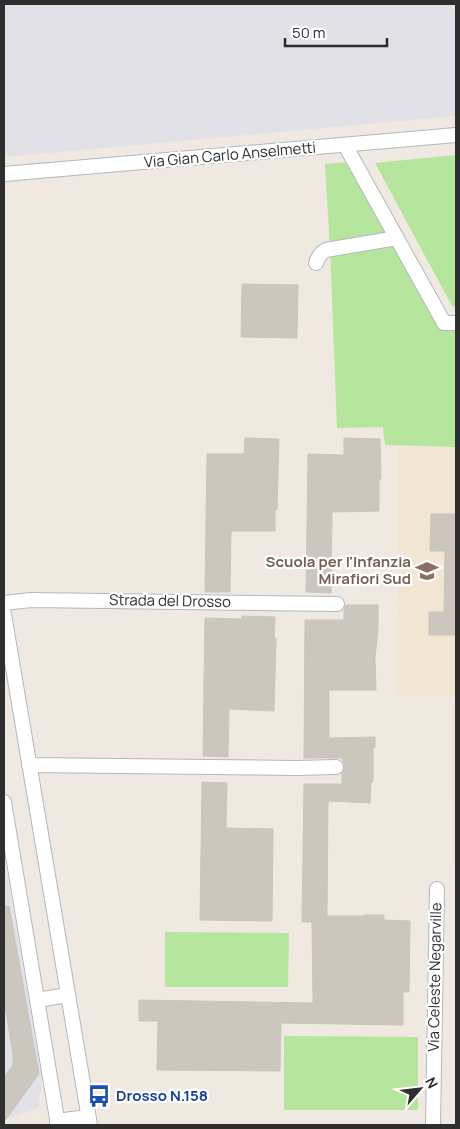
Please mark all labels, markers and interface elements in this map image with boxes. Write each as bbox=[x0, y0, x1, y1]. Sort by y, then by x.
scale bar bbox=[285, 15, 388, 47]
text: 50 m bbox=[292, 22, 326, 43]
street label: Via Gian Carlo Anselmetti bbox=[143, 137, 317, 172]
place label: Scuola per l'Infanzia Mirafiori Sud bbox=[266, 551, 411, 589]
school or university icon: Scuola per l'Infanzia Mirafiori Sud bbox=[414, 558, 440, 584]
street label: Strada del Drosso bbox=[109, 589, 231, 612]
street label: Via Celeste Negarville bbox=[423, 902, 446, 1052]
north arrow bbox=[395, 1064, 445, 1114]
text: N bbox=[421, 1074, 443, 1092]
bus stop icon: Drosso N.158 bbox=[86, 1083, 112, 1109]
place label: Drosso N.158 bbox=[116, 1085, 208, 1106]

